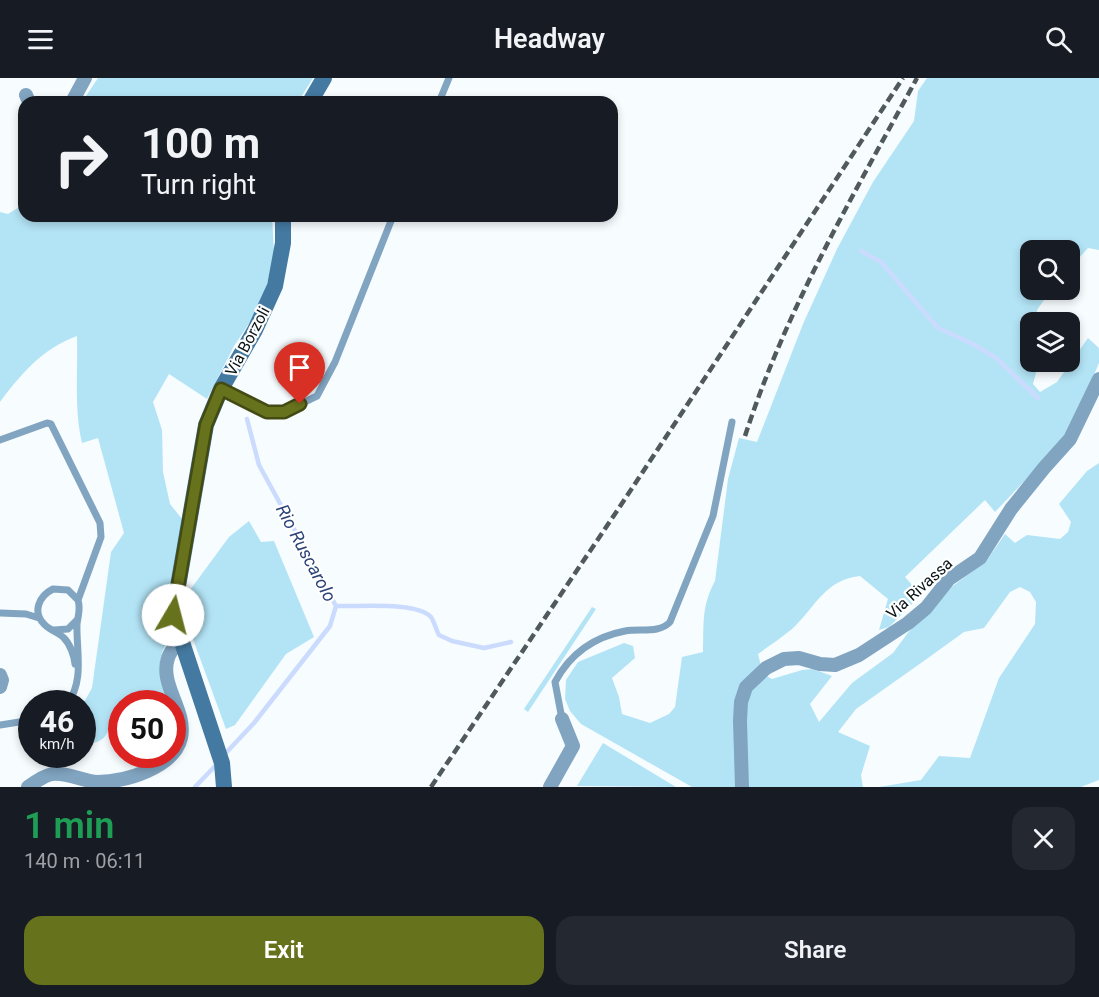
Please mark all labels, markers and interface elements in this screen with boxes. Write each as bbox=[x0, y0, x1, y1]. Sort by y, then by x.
icon: menu bbox=[24, 23, 57, 56]
text: Headway bbox=[494, 23, 605, 55]
icon: search bbox=[1042, 23, 1075, 56]
text: 100 m bbox=[141, 119, 260, 168]
icon: right bbox=[42, 120, 120, 198]
text: Turn right bbox=[141, 169, 256, 201]
map controls bbox=[1020, 240, 1080, 372]
button: search bbox=[1020, 240, 1080, 300]
street label: Via Borzoli bbox=[221, 303, 274, 379]
button: layers bbox=[1020, 312, 1080, 372]
pin bbox=[274, 342, 325, 404]
icon: arrive bbox=[283, 351, 316, 384]
water label: Rio Ruscarolo bbox=[272, 500, 341, 605]
street label: Via Rivassa bbox=[882, 554, 956, 623]
position arrow bbox=[141, 583, 205, 647]
speed limit sign: 50 bbox=[108, 690, 186, 768]
text: 46 bbox=[40, 704, 74, 739]
text: km/h bbox=[39, 735, 75, 753]
text: 1 min bbox=[24, 805, 114, 847]
button: close bbox=[1012, 807, 1075, 870]
text: 140 m · 06:11 bbox=[24, 849, 145, 873]
button: Exit bbox=[24, 916, 544, 985]
button: Share bbox=[556, 916, 1075, 985]

